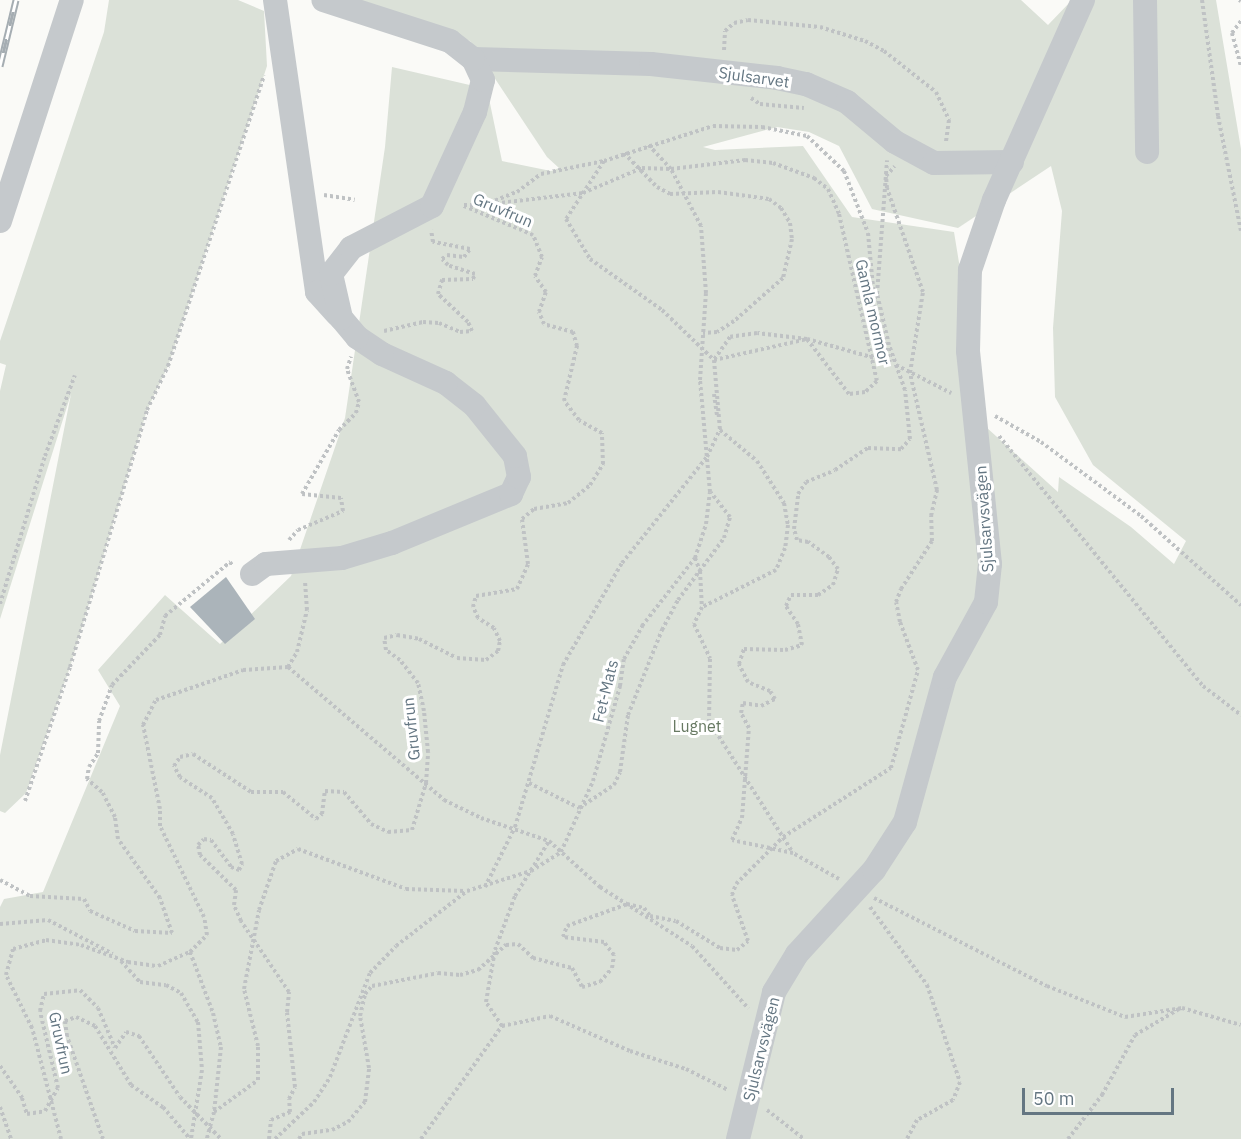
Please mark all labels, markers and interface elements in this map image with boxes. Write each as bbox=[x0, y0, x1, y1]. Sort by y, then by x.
street label: Sjulsarvet bbox=[717, 63, 791, 91]
street label: Gruvfrun bbox=[470, 189, 536, 231]
street label: Gamla mormor bbox=[852, 257, 894, 367]
street label: Sjulsarvsvägen bbox=[971, 465, 997, 573]
street label: Fet-Mats bbox=[588, 658, 622, 724]
street label: Gruvfrun bbox=[398, 697, 424, 761]
park label: Lugnet bbox=[673, 716, 721, 736]
street label: Sjulsarvsvägen bbox=[739, 995, 783, 1103]
street label: Gruvfrun bbox=[45, 1010, 77, 1076]
scale bar bbox=[1025, 1076, 1176, 1114]
text: 50 m bbox=[1033, 1087, 1075, 1110]

